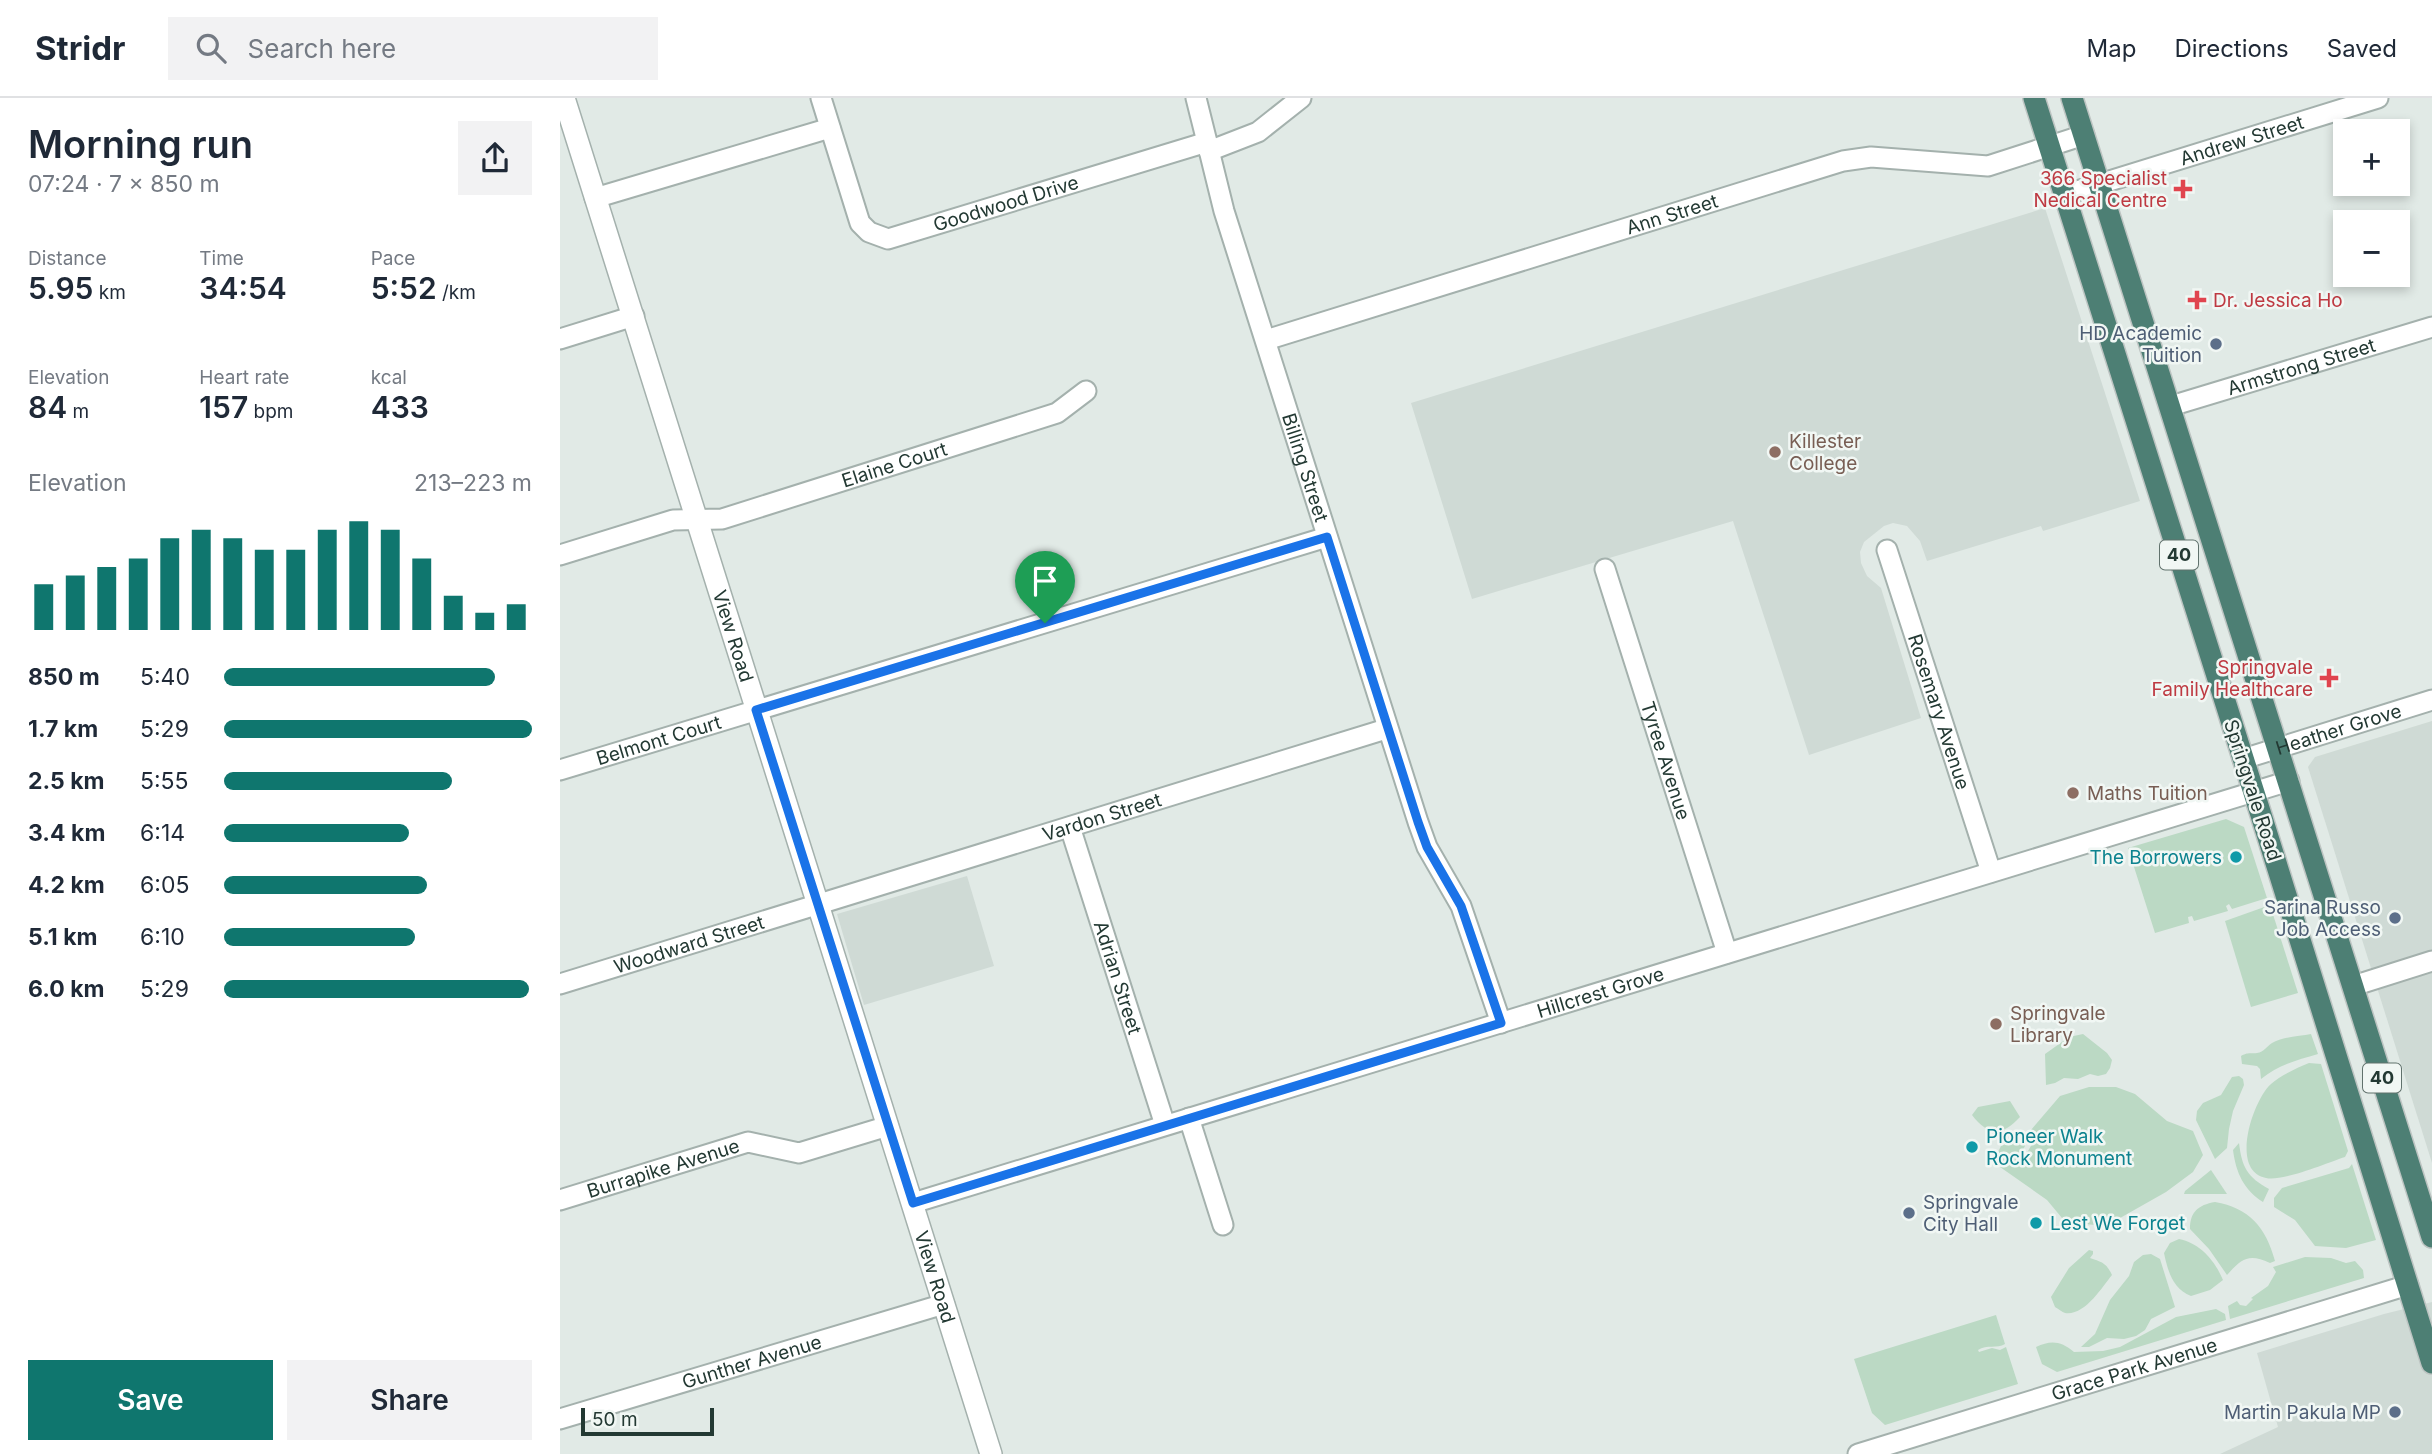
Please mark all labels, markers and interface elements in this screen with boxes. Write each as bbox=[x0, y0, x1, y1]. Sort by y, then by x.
search box bbox=[168, 17, 658, 80]
text: Stridr bbox=[35, 28, 126, 68]
icon: search bbox=[192, 29, 230, 67]
text: Search here bbox=[248, 33, 396, 64]
text: Map bbox=[2087, 34, 2136, 63]
text: Directions bbox=[2174, 34, 2289, 63]
text: Saved bbox=[2327, 34, 2397, 63]
street label: Andrew Street bbox=[2177, 111, 2306, 170]
map controls bbox=[2333, 119, 2410, 287]
button: + bbox=[2333, 119, 2410, 196]
text: Morning run bbox=[28, 121, 253, 167]
button: share bbox=[458, 121, 532, 195]
place label: 366 Specialist Nedical Centre bbox=[2033, 167, 2167, 212]
text: 07:24 · 7 × 850 m bbox=[28, 170, 220, 198]
street label: Goodwood Drive bbox=[930, 171, 1081, 237]
marker: 366 Specialist Nedical Centre bbox=[2173, 179, 2193, 199]
street label: Ann Street bbox=[1623, 190, 1721, 240]
button: − bbox=[2333, 210, 2410, 287]
text: Distance bbox=[28, 247, 106, 270]
text: Time bbox=[199, 247, 244, 270]
text: Pace bbox=[371, 247, 415, 270]
text: 5.95 bbox=[28, 270, 93, 306]
text: 34:54 bbox=[199, 270, 287, 306]
text: 5:52 bbox=[371, 270, 437, 306]
text: km bbox=[93, 281, 126, 304]
text: /km bbox=[437, 281, 476, 304]
place label: Dr. Jessica Ho bbox=[2213, 289, 2343, 312]
marker: Dr. Jessica Ho bbox=[2187, 290, 2207, 310]
place label: HD Academic Tuition bbox=[2079, 322, 2202, 367]
street label: Armstrong Street bbox=[2224, 334, 2378, 400]
marker: HD Academic Tuition bbox=[2208, 336, 2224, 352]
text: Elevation bbox=[28, 366, 109, 389]
text: Heart rate bbox=[199, 366, 289, 389]
text: kcal bbox=[371, 366, 407, 389]
text: 84 bbox=[28, 389, 67, 425]
text: 157 bbox=[199, 389, 248, 425]
text: 433 bbox=[371, 389, 429, 425]
text: m bbox=[67, 400, 89, 423]
text: bpm bbox=[248, 400, 293, 423]
street label: Billing Street bbox=[1277, 410, 1333, 525]
place label: Killester College bbox=[1789, 430, 1861, 475]
street label: Elaine Court bbox=[839, 438, 950, 492]
marker: Killester College bbox=[1767, 444, 1783, 460]
text: Elevation bbox=[28, 469, 127, 497]
text: 213–223 m bbox=[414, 469, 532, 497]
road number: 40 bbox=[2160, 541, 2198, 570]
pin bbox=[1015, 551, 1075, 623]
icon: arrive bbox=[1026, 562, 1064, 600]
street label: View Road bbox=[708, 587, 758, 685]
street label: Rosemary Avenue bbox=[1903, 631, 1975, 793]
place label: Springvale Family Healthcare bbox=[2152, 656, 2313, 701]
text: 850 m bbox=[28, 663, 100, 691]
text: 5:40 bbox=[140, 663, 190, 691]
marker: Springvale Family Healthcare bbox=[2319, 668, 2339, 688]
street label: Tyree Avenue bbox=[1636, 699, 1695, 823]
street label: Heather Grove bbox=[2273, 699, 2404, 760]
street label: Belmont Court bbox=[594, 711, 724, 770]
text: 1.7 km bbox=[28, 715, 98, 743]
text: 5:29 bbox=[140, 715, 189, 743]
street label: Springvale Road bbox=[2219, 717, 2286, 864]
text: 2.5 km bbox=[28, 767, 105, 795]
text: 5:55 bbox=[140, 767, 189, 795]
place label: Maths Tuition bbox=[2087, 782, 2208, 805]
marker: Maths Tuition bbox=[2065, 785, 2081, 801]
street label: Vardon Street bbox=[1040, 788, 1164, 846]
text: 3.4 km bbox=[28, 819, 105, 847]
text: 6:14 bbox=[140, 819, 185, 847]
place label: The Borrowers bbox=[2089, 846, 2222, 869]
marker: The Borrowers bbox=[2228, 849, 2244, 865]
text: 4.2 km bbox=[28, 871, 105, 899]
text: 6:05 bbox=[140, 871, 189, 899]
place label: Sarina Russo Job Access bbox=[2264, 896, 2381, 941]
marker: Sarina Russo Job Access bbox=[2387, 910, 2403, 926]
street label: Woodward Street bbox=[611, 911, 767, 979]
street label: Adrian Street bbox=[1089, 918, 1146, 1037]
text: 5.1 km bbox=[28, 923, 97, 951]
text: 6:10 bbox=[140, 923, 185, 951]
street label: Hillcrest Grove bbox=[1534, 962, 1667, 1023]
text: 6.0 km bbox=[28, 975, 105, 1003]
text: 5:29 bbox=[140, 975, 189, 1003]
place label: Springvale Library bbox=[2010, 1002, 2106, 1047]
marker: Springvale Library bbox=[1988, 1016, 2004, 1032]
road number: 40 bbox=[2363, 1063, 2401, 1093]
place label: Pioneer Walk Rock Monument bbox=[1986, 1125, 2132, 1170]
street label: Burrapike Avenue bbox=[584, 1134, 742, 1203]
marker: Pioneer Walk Rock Monument bbox=[1964, 1139, 1980, 1155]
place label: Springvale City Hall bbox=[1923, 1191, 2019, 1236]
marker: Springvale City Hall bbox=[1901, 1205, 1917, 1221]
place label: Lest We Forget bbox=[2050, 1212, 2185, 1235]
marker: Lest We Forget bbox=[2028, 1215, 2044, 1231]
street label: View Road bbox=[909, 1228, 960, 1326]
street label: Gunther Avenue bbox=[679, 1330, 824, 1394]
street label: Grace Park Avenue bbox=[2049, 1333, 2220, 1406]
button: Save bbox=[28, 1360, 273, 1440]
button: Share bbox=[287, 1360, 532, 1440]
place label: Martin Pakula MP bbox=[2224, 1401, 2381, 1424]
marker: Martin Pakula MP bbox=[2387, 1404, 2403, 1420]
scale bar bbox=[581, 1405, 714, 1437]
text: 50 m bbox=[592, 1408, 638, 1431]

